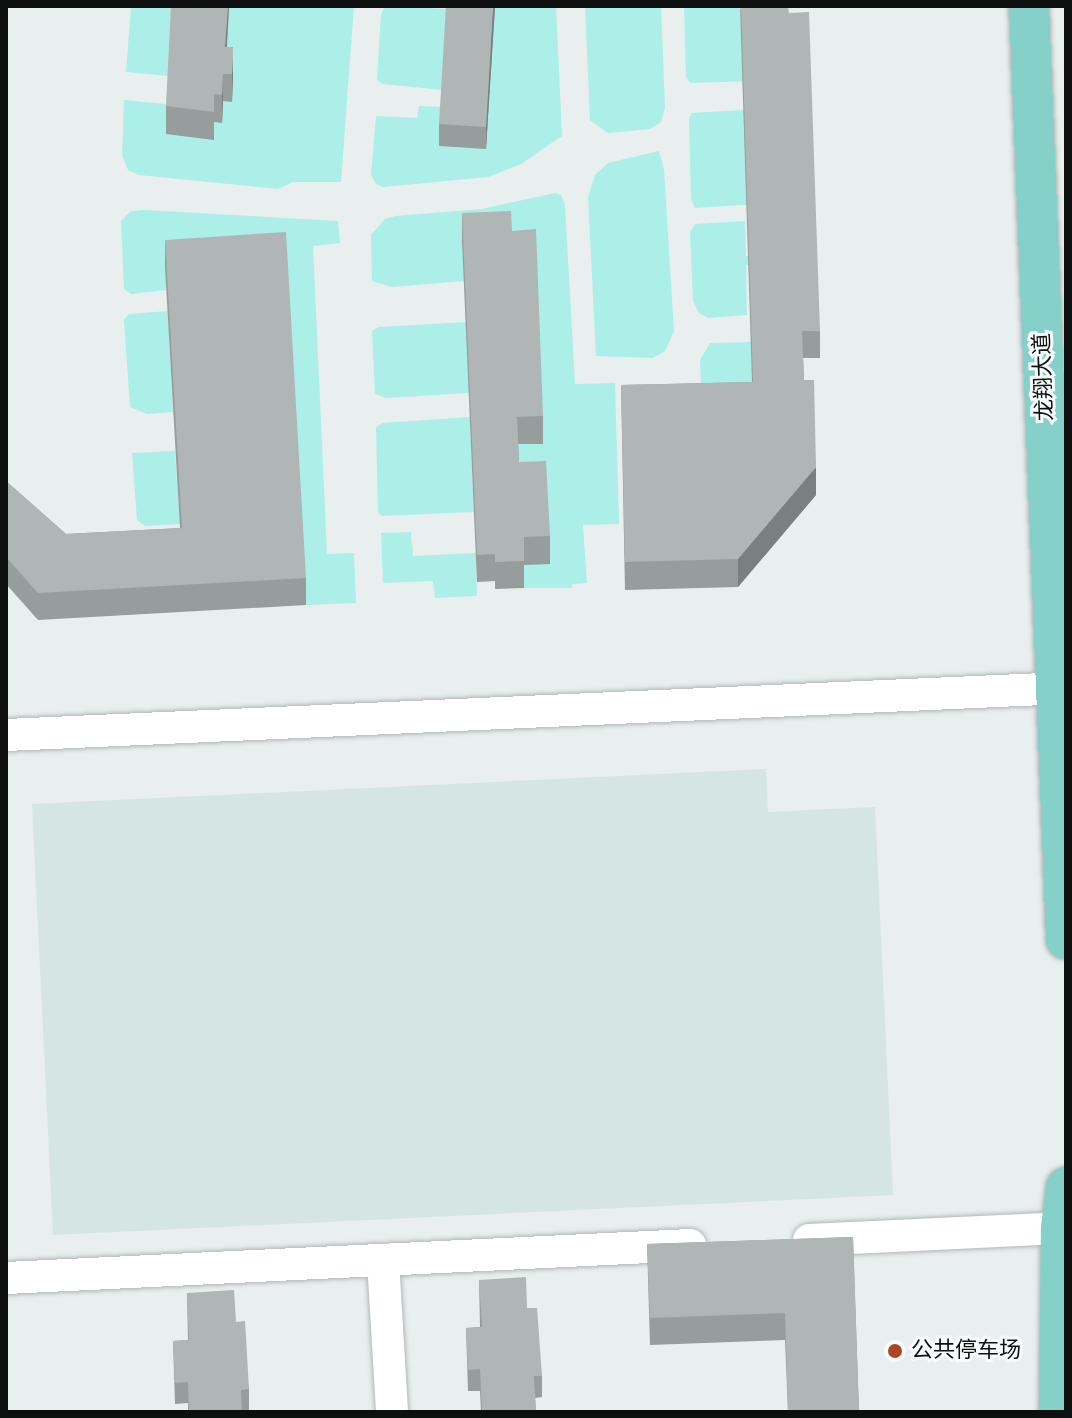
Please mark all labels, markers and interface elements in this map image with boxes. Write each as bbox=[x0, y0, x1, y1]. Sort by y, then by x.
street label: 龙翔大道 bbox=[1029, 333, 1059, 421]
place label: 公共停车场 bbox=[911, 1338, 1021, 1364]
marker: 公共停车场 bbox=[886, 1342, 904, 1360]

